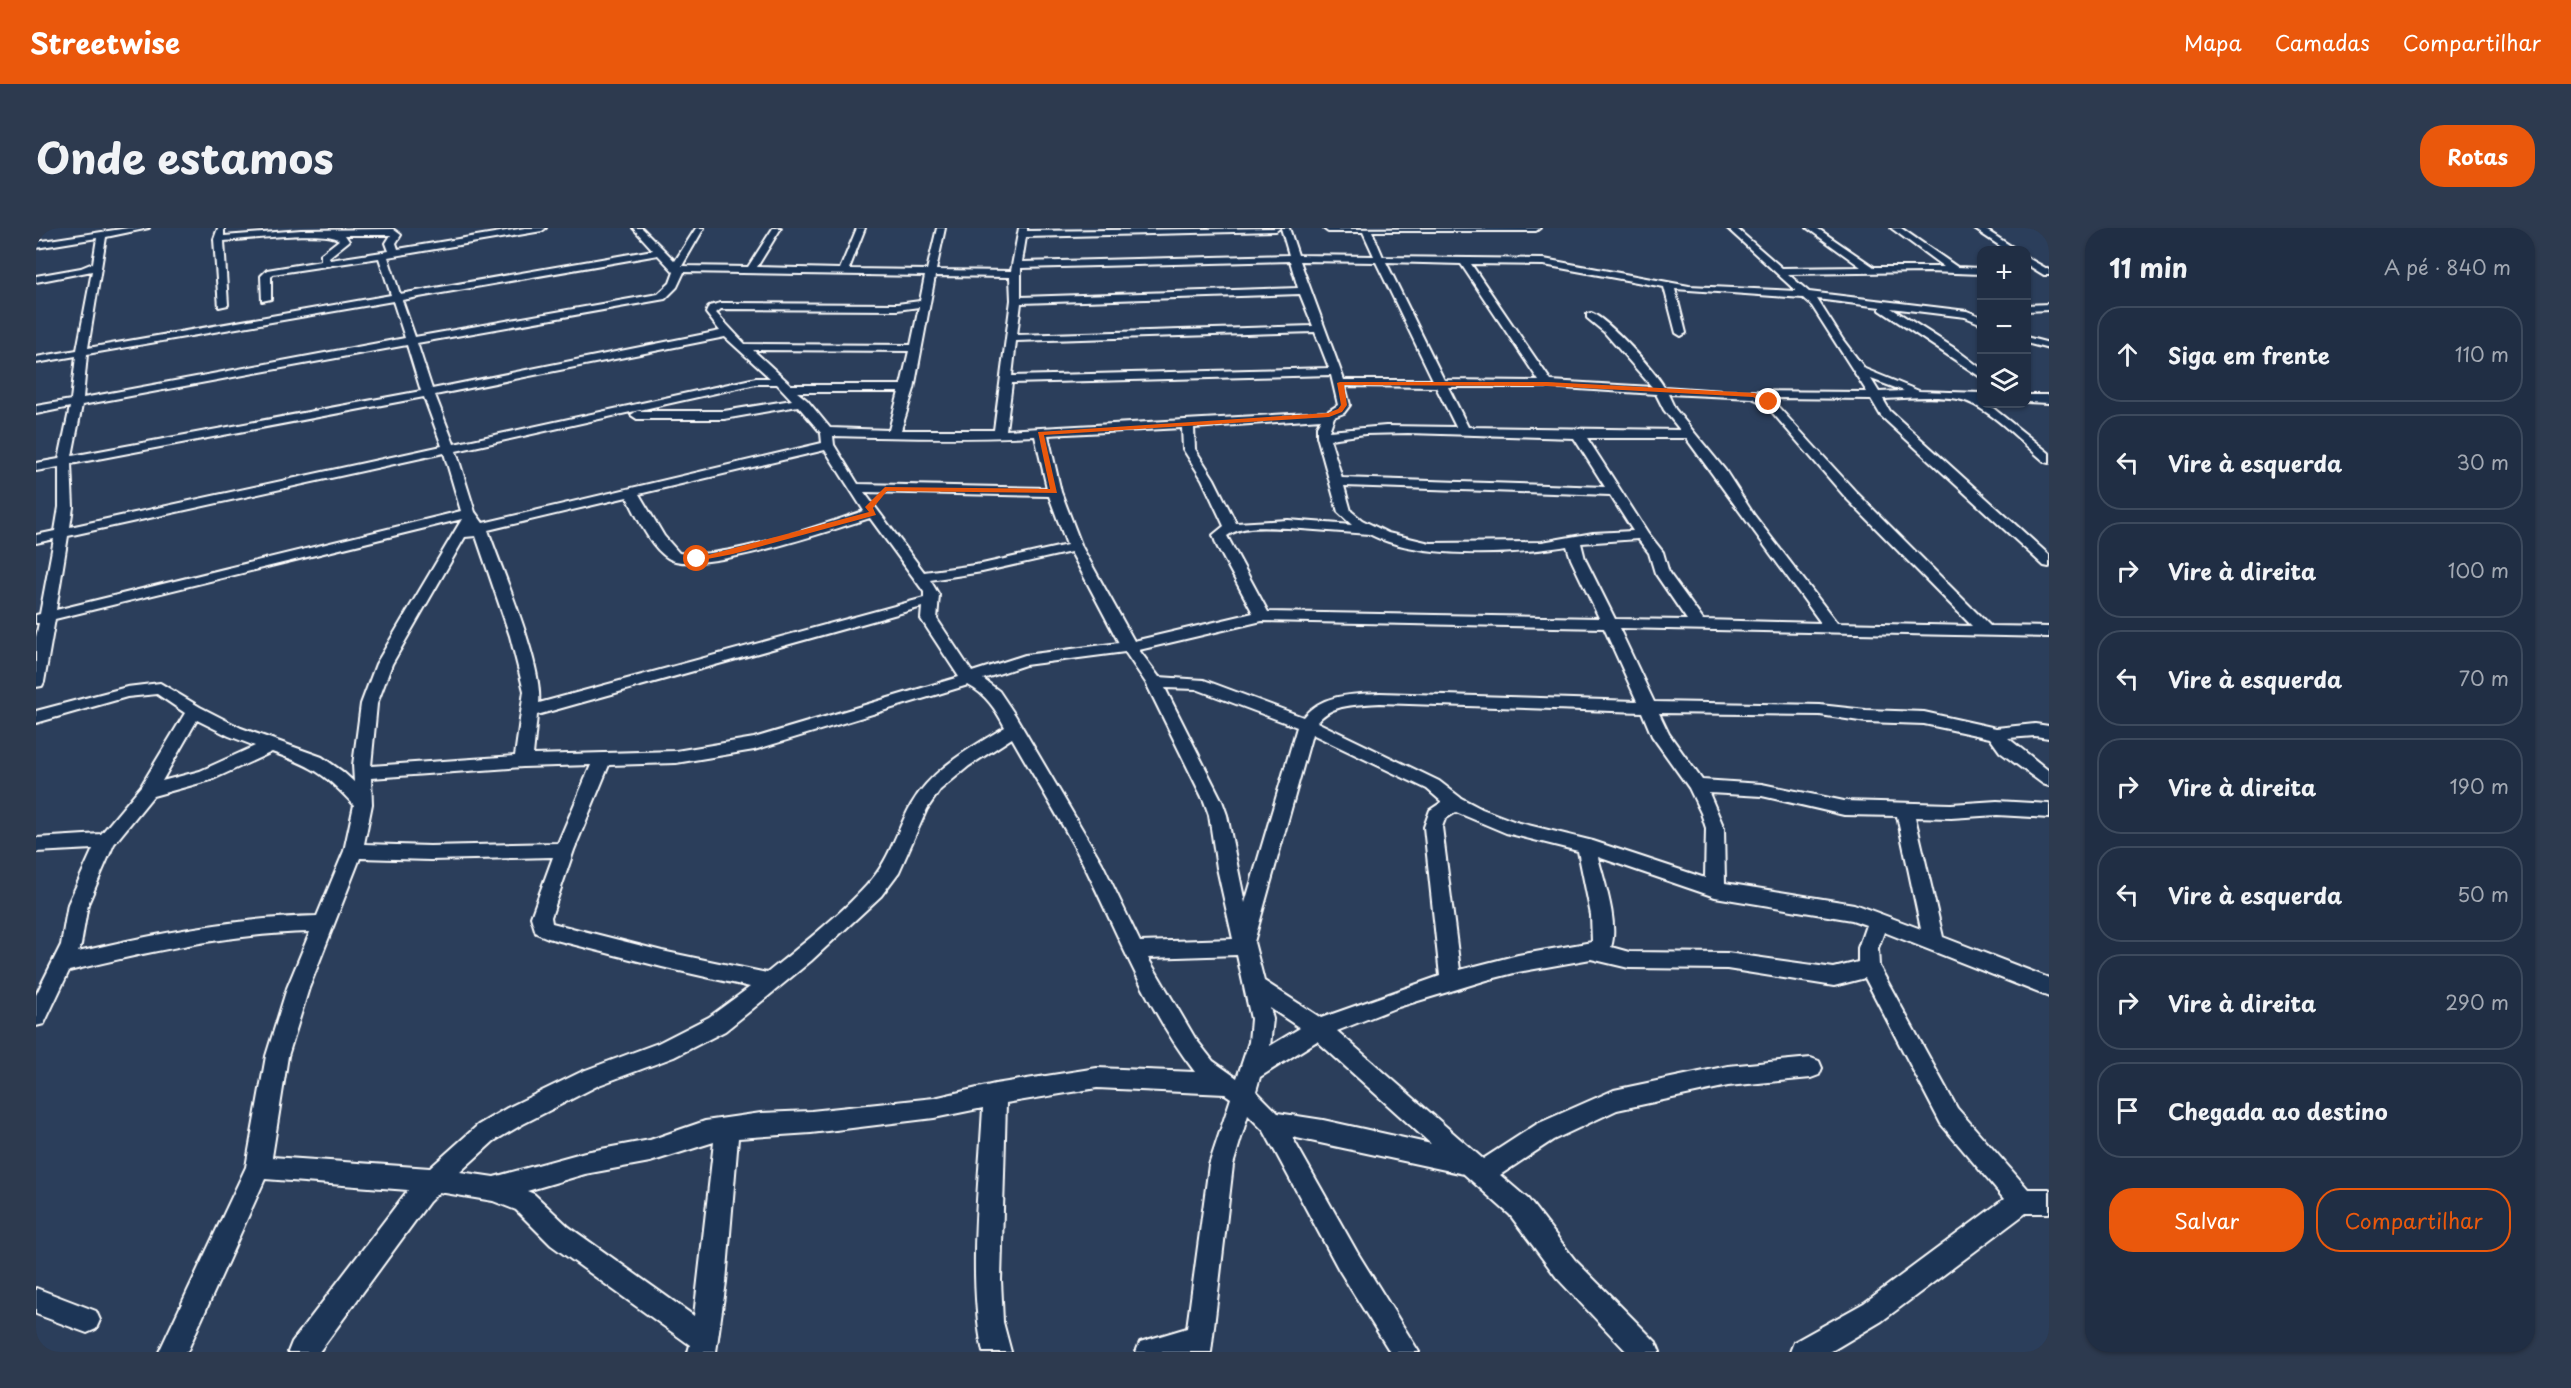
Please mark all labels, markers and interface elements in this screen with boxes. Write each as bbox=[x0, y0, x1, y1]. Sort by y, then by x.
text: Streetwise bbox=[30, 21, 180, 64]
text: Mapa bbox=[2184, 26, 2242, 58]
text: Camadas bbox=[2275, 26, 2370, 58]
text: Compartilhar bbox=[2403, 26, 2541, 58]
text: Onde estamos bbox=[36, 125, 334, 188]
button: Rotas bbox=[2420, 125, 2535, 187]
map controls bbox=[1977, 246, 2031, 408]
button: + bbox=[1977, 246, 2031, 300]
text: 11 min bbox=[2109, 248, 2188, 287]
text: A pé · 840 m bbox=[2384, 252, 2511, 282]
button: − bbox=[1977, 300, 2031, 354]
icon: ahead bbox=[2111, 338, 2144, 371]
text: Siga em frente bbox=[2168, 338, 2330, 371]
text: 110 m bbox=[2455, 339, 2509, 369]
button: layers bbox=[1977, 354, 2031, 408]
route end bbox=[1755, 388, 1781, 414]
icon: left bbox=[2111, 446, 2144, 479]
text: Vire à esquerda bbox=[2168, 446, 2342, 479]
text: 30 m bbox=[2456, 447, 2509, 477]
route start bbox=[683, 545, 709, 571]
icon: right bbox=[2111, 554, 2144, 587]
text: Vire à direita bbox=[2168, 554, 2316, 587]
text: 100 m bbox=[2448, 555, 2509, 585]
icon: left bbox=[2111, 662, 2144, 695]
text: Vire à esquerda bbox=[2168, 662, 2342, 695]
text: 70 m bbox=[2459, 663, 2509, 693]
icon: right bbox=[2111, 770, 2144, 803]
text: Vire à direita bbox=[2168, 770, 2316, 803]
text: 190 m bbox=[2450, 771, 2509, 801]
icon: left bbox=[2111, 878, 2144, 911]
text: Vire à esquerda bbox=[2168, 878, 2342, 911]
text: 50 m bbox=[2457, 879, 2509, 909]
icon: right bbox=[2111, 986, 2144, 1019]
text: Vire à direita bbox=[2168, 986, 2316, 1019]
text: 290 m bbox=[2445, 987, 2509, 1017]
icon: arrive bbox=[2111, 1094, 2144, 1127]
text: Chegada ao destino bbox=[2168, 1094, 2388, 1127]
button: Salvar bbox=[2109, 1188, 2304, 1252]
button: Compartilhar bbox=[2316, 1188, 2511, 1252]

